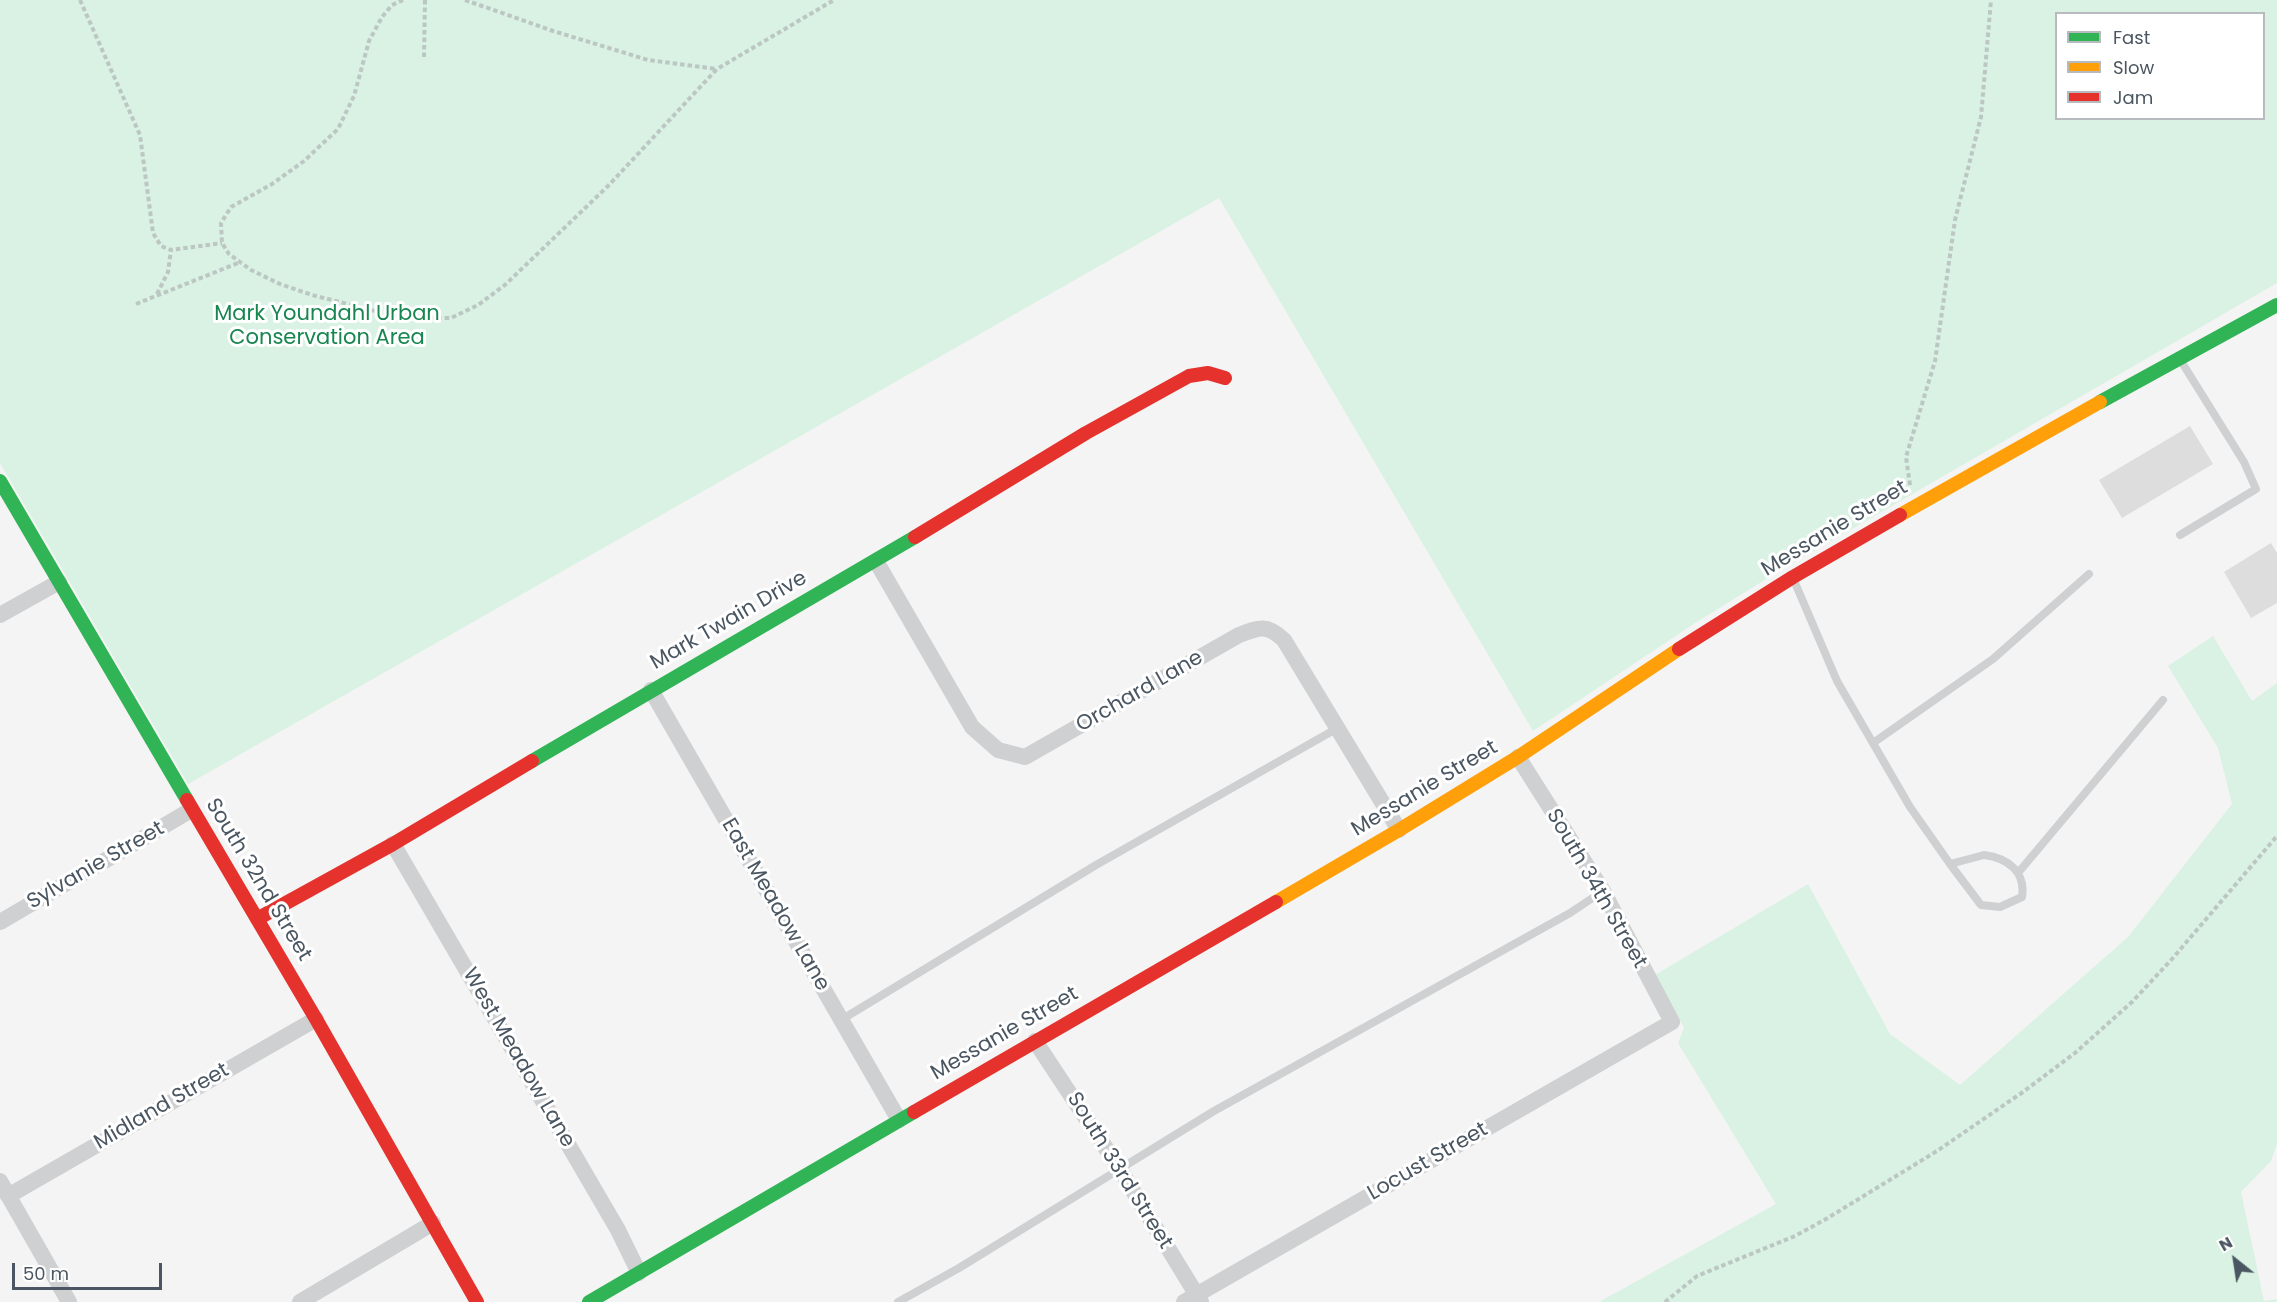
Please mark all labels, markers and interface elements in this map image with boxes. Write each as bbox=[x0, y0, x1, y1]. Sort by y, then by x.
legend bbox=[2055, 12, 2265, 120]
text: Fast bbox=[2113, 25, 2150, 50]
text: Slow bbox=[2113, 55, 2154, 80]
text: Jam bbox=[2113, 85, 2153, 110]
park label: Mark Youndahl Urban Conservation Area bbox=[214, 302, 440, 352]
street label: Messanie Street bbox=[1757, 475, 1913, 583]
street label: Mark Twain Drive bbox=[646, 566, 812, 676]
street label: Orchard Lane bbox=[1072, 646, 1208, 738]
street label: Messanie Street bbox=[1347, 735, 1503, 843]
street label: South 32nd Street bbox=[200, 794, 316, 966]
street label: South 34th Street bbox=[1540, 805, 1652, 973]
street label: East Meadow Lane bbox=[715, 814, 835, 996]
street label: Sylvanie Street bbox=[23, 817, 169, 915]
street label: West Meadow Lane bbox=[456, 964, 580, 1152]
street label: Messanie Street bbox=[927, 982, 1083, 1086]
street label: Midland Street bbox=[90, 1058, 234, 1156]
street label: South 33rd Street bbox=[1061, 1088, 1177, 1254]
street label: Locust Street bbox=[1364, 1117, 1492, 1207]
north arrow bbox=[2205, 1230, 2265, 1290]
text: N bbox=[2215, 1231, 2237, 1257]
scale bar bbox=[15, 1251, 165, 1289]
text: 50 m bbox=[23, 1261, 69, 1286]

